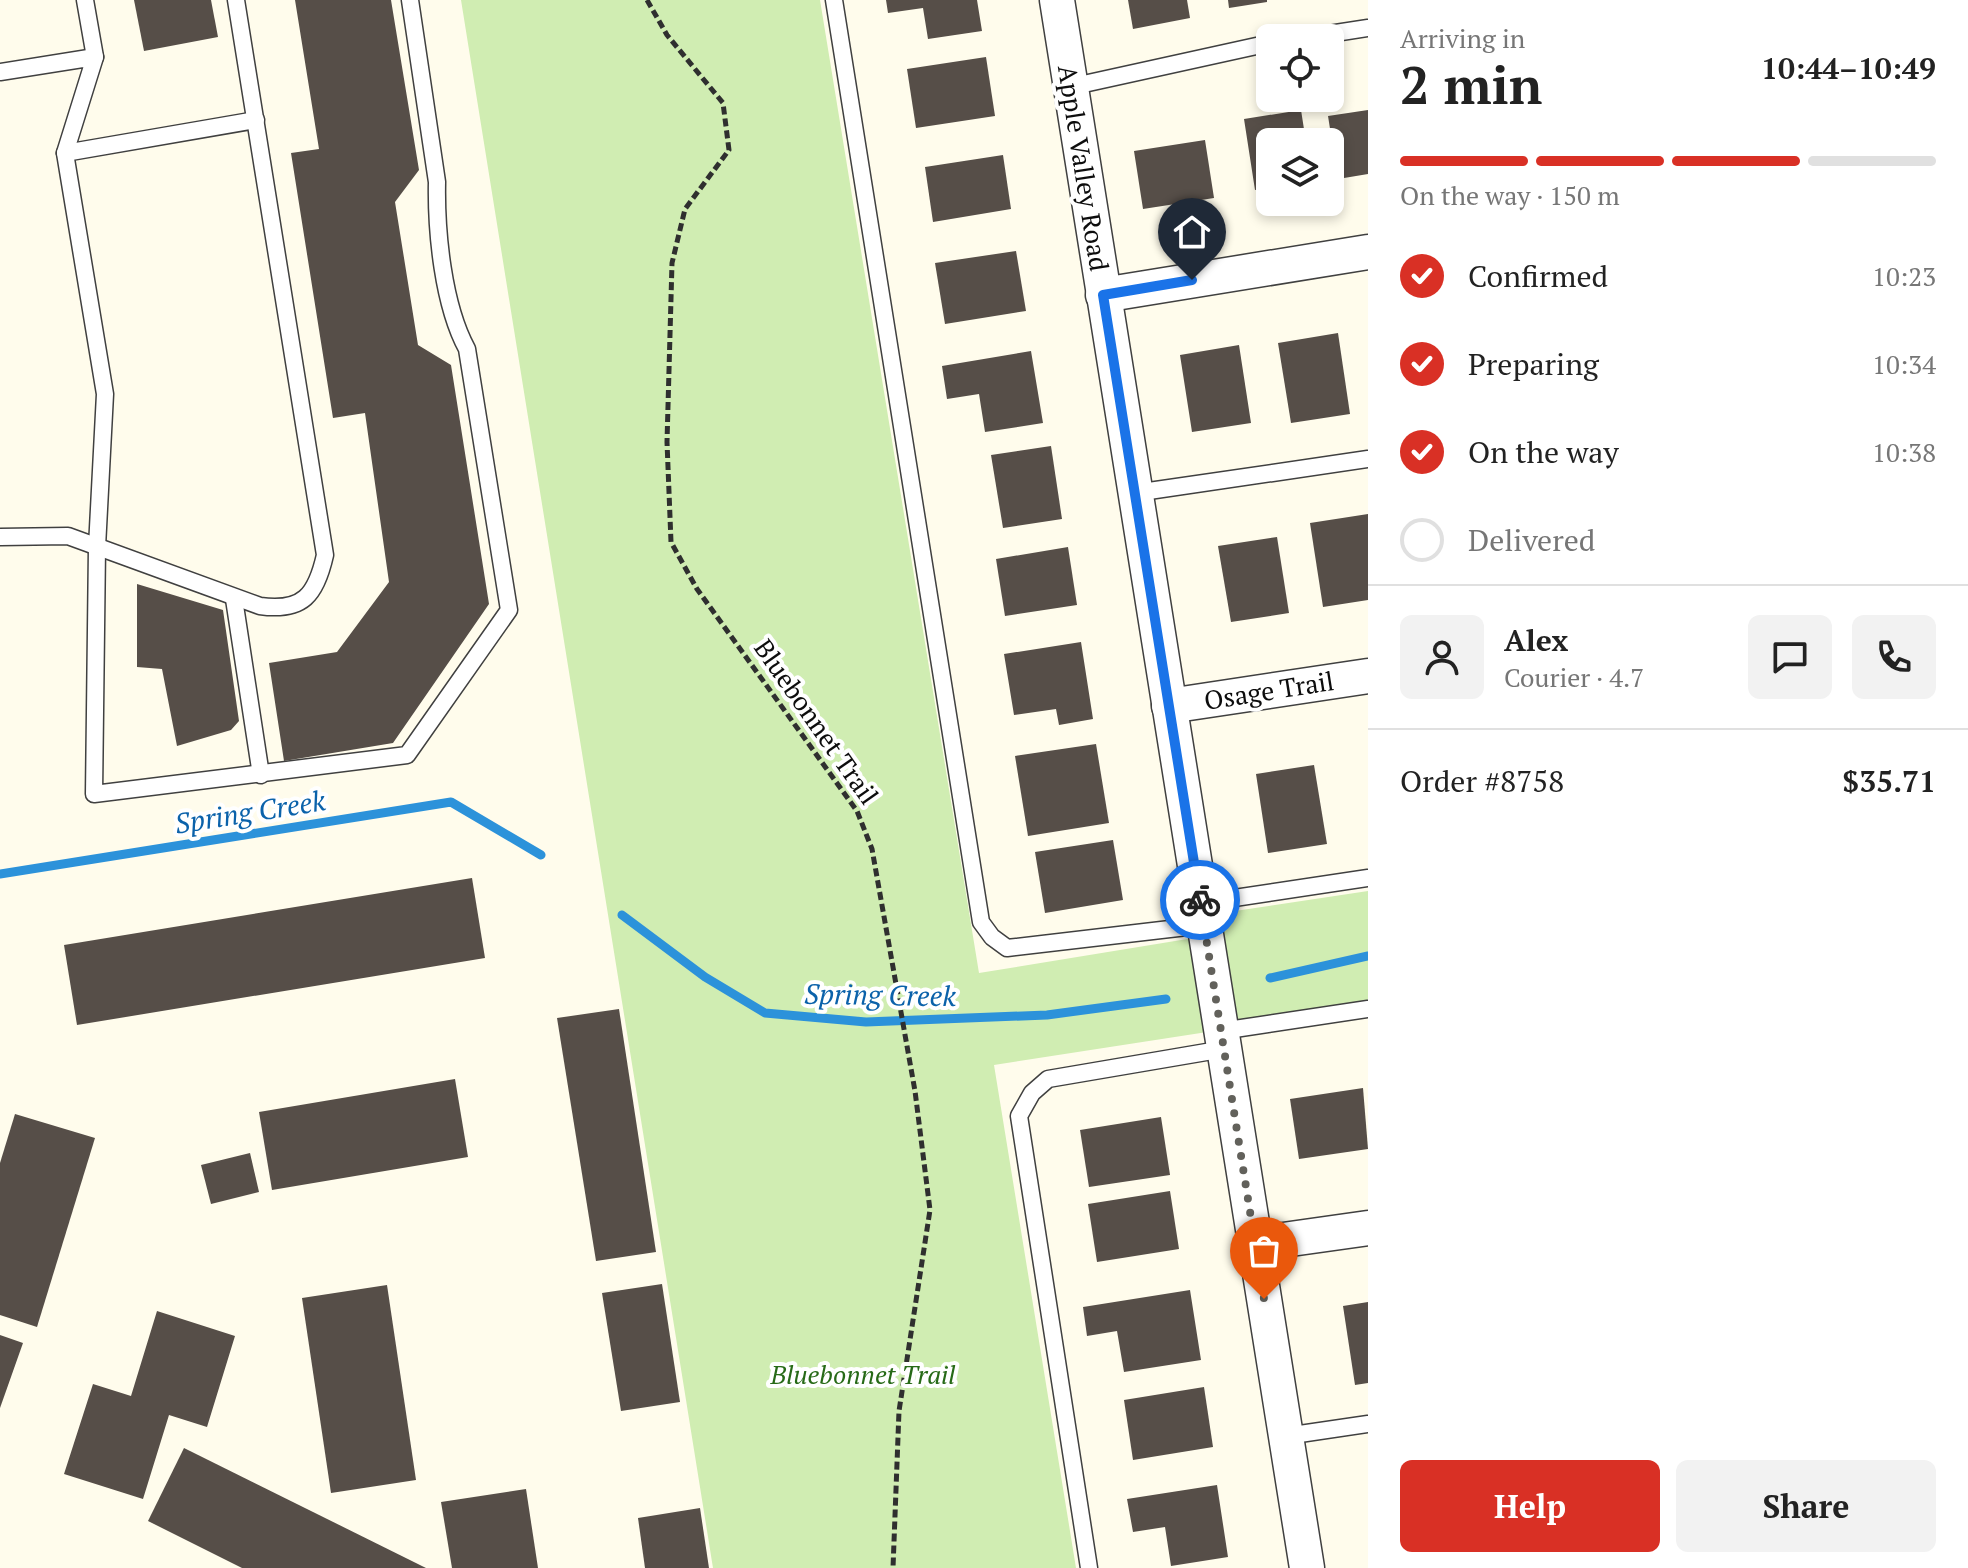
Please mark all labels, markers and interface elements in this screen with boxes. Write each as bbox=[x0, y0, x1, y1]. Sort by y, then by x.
text: Arriving in bbox=[1400, 21, 1525, 55]
map controls bbox=[1256, 24, 1344, 216]
button: locate bbox=[1256, 24, 1344, 112]
text: 10:44–10:49 bbox=[1761, 48, 1936, 88]
text: 2 min bbox=[1400, 50, 1542, 119]
street label: Apple Valley Road bbox=[1051, 62, 1117, 273]
button: layers bbox=[1256, 128, 1344, 216]
text: On the way · 150 m bbox=[1400, 178, 1620, 212]
pin bbox=[1158, 198, 1226, 280]
icon: home bbox=[1170, 210, 1214, 254]
icon: check bbox=[1400, 254, 1444, 298]
text: Confirmed bbox=[1468, 256, 1608, 296]
text: 10:23 bbox=[1872, 259, 1936, 293]
icon: check bbox=[1400, 342, 1444, 386]
text: Preparing bbox=[1468, 344, 1599, 384]
text: 10:34 bbox=[1872, 347, 1936, 381]
icon: check bbox=[1400, 430, 1444, 474]
text: On the way bbox=[1468, 432, 1619, 472]
text: 10:38 bbox=[1872, 435, 1936, 469]
text: Delivered bbox=[1468, 520, 1595, 560]
button: person bbox=[1400, 615, 1484, 699]
button: chat bbox=[1748, 615, 1832, 699]
button: phone bbox=[1852, 615, 1936, 699]
text: Alex bbox=[1504, 620, 1568, 660]
street label: Bluebonnet Trail bbox=[747, 632, 886, 811]
text: Courier · 4.7 bbox=[1504, 660, 1644, 694]
street label: Osage Trail bbox=[1202, 663, 1336, 717]
text: Order #8758 bbox=[1400, 761, 1564, 801]
text: $35.71 bbox=[1842, 761, 1936, 801]
water label: Spring Creek bbox=[172, 781, 328, 842]
courier bbox=[1160, 860, 1240, 940]
icon: bike bbox=[1178, 878, 1222, 922]
water label: Spring Creek bbox=[804, 975, 957, 1014]
pin bbox=[1230, 1217, 1298, 1299]
icon: bag bbox=[1242, 1229, 1286, 1273]
park label: Bluebonnet Trail bbox=[769, 1357, 956, 1391]
button: Help bbox=[1400, 1460, 1660, 1552]
button: Share bbox=[1676, 1460, 1936, 1552]

